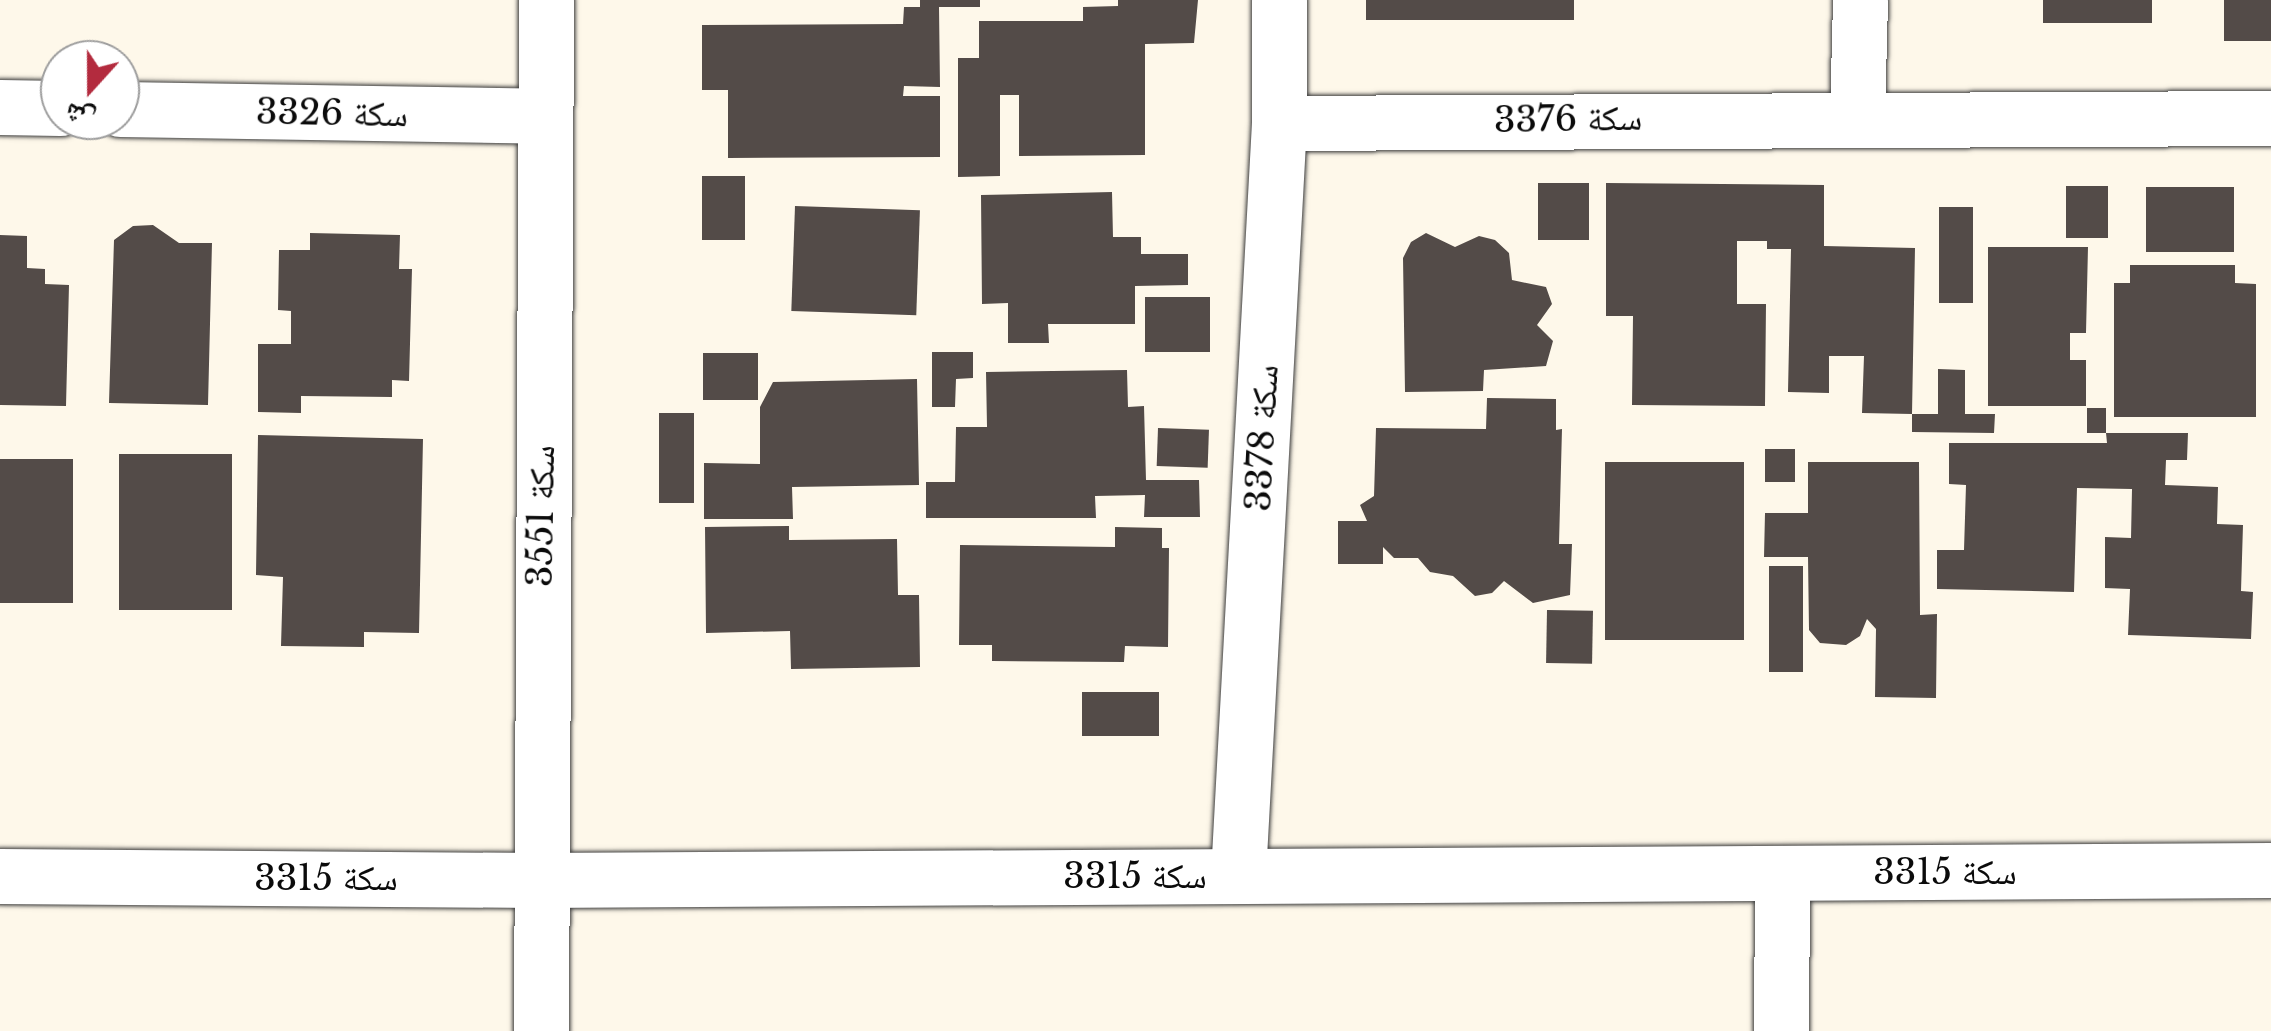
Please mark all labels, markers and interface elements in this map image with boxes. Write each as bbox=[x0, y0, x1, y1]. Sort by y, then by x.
north arrow bbox=[40, 40, 140, 140]
street label: سكة 3326 bbox=[256, 91, 408, 135]
text: ش bbox=[60, 95, 100, 138]
street label: سكة 3376 bbox=[1494, 97, 1642, 141]
street label: سكة 3378 bbox=[1237, 364, 1287, 512]
street label: سكة 3551 bbox=[519, 445, 563, 587]
street label: سكة 3315 bbox=[1873, 851, 2017, 893]
street label: سكة 3315 bbox=[1063, 855, 1207, 897]
street label: سكة 3315 bbox=[254, 857, 398, 899]

